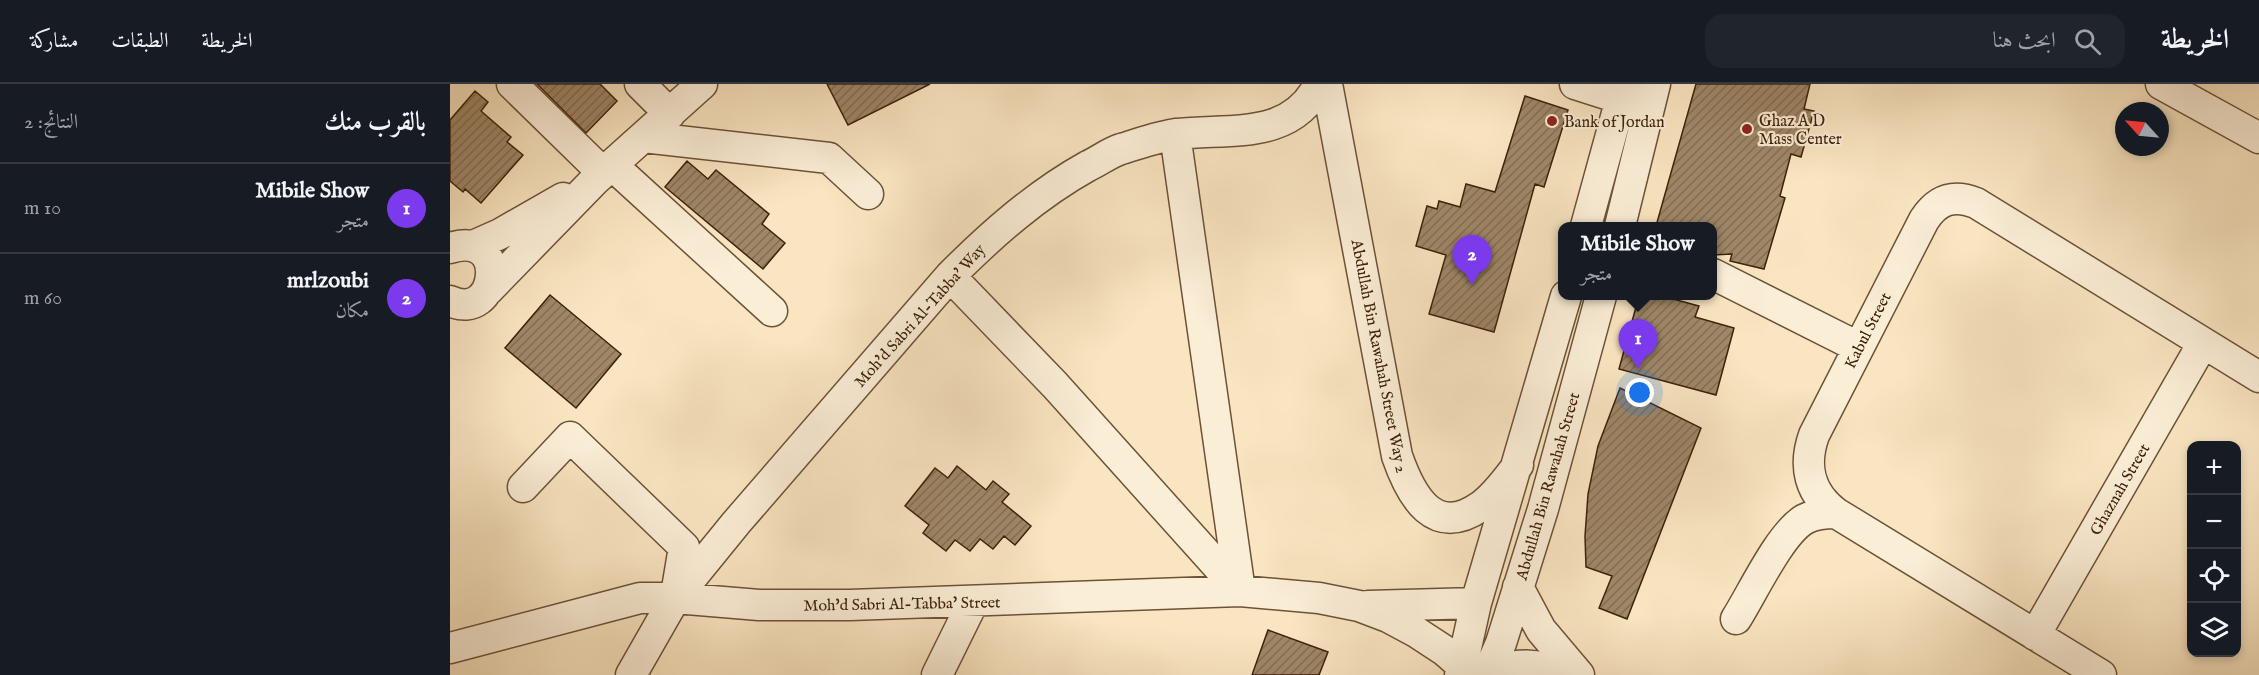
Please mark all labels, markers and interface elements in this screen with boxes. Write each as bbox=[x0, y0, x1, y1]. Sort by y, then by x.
search box bbox=[1705, 14, 2125, 68]
text: الخريطة bbox=[2161, 23, 2229, 58]
icon: search bbox=[2071, 25, 2104, 58]
text: ابحث هنا bbox=[1992, 27, 2056, 55]
text: مشاركة bbox=[30, 28, 78, 55]
text: الطبقات bbox=[111, 28, 168, 55]
text: الخريطة bbox=[201, 28, 253, 55]
north arrow bbox=[2115, 102, 2169, 156]
text: بالقرب منك bbox=[324, 106, 426, 139]
text: النتائج: 2 bbox=[24, 110, 78, 135]
place label: Ghaz A D Mass Center bbox=[1759, 112, 1842, 150]
place label: Bank of Jordan bbox=[1564, 113, 1665, 133]
marker: Bank of Jordan bbox=[1545, 114, 1559, 128]
marker: Ghaz A D Mass Center bbox=[1740, 122, 1754, 136]
text: Mibile Show bbox=[255, 177, 369, 205]
text: 10 m bbox=[24, 196, 61, 221]
text: 1 bbox=[403, 196, 410, 221]
text: متجر bbox=[337, 209, 369, 234]
popup bbox=[1558, 222, 1717, 300]
text: Mibile Show bbox=[1581, 230, 1694, 258]
pin: 2 bbox=[1452, 236, 1492, 285]
street label: Abdullah Bin Rawahah Street Way 2 bbox=[1345, 237, 1411, 475]
street label: Moh'd Sabri Al-Tabba' Way bbox=[851, 240, 990, 392]
text: متجر bbox=[1581, 262, 1612, 287]
text: mrlzoubi bbox=[287, 267, 369, 295]
text: 60 m bbox=[24, 286, 62, 311]
text: 2 bbox=[402, 286, 411, 311]
street label: Kabul Street bbox=[1841, 289, 1897, 372]
text: مكان bbox=[335, 299, 369, 324]
pin: 1 bbox=[1618, 320, 1658, 369]
your location bbox=[1625, 378, 1654, 407]
street label: Abdullah Bin Rawahah Street bbox=[1512, 390, 1585, 584]
street label: Ghaznah Street bbox=[2086, 440, 2155, 539]
map controls bbox=[2187, 441, 2241, 657]
button: + bbox=[2187, 441, 2241, 495]
button: − bbox=[2187, 495, 2241, 549]
button: locate bbox=[2187, 549, 2241, 603]
street label: Moh'd Sabri Al-Tabba' Street bbox=[803, 593, 1001, 617]
button: layers bbox=[2187, 603, 2241, 657]

